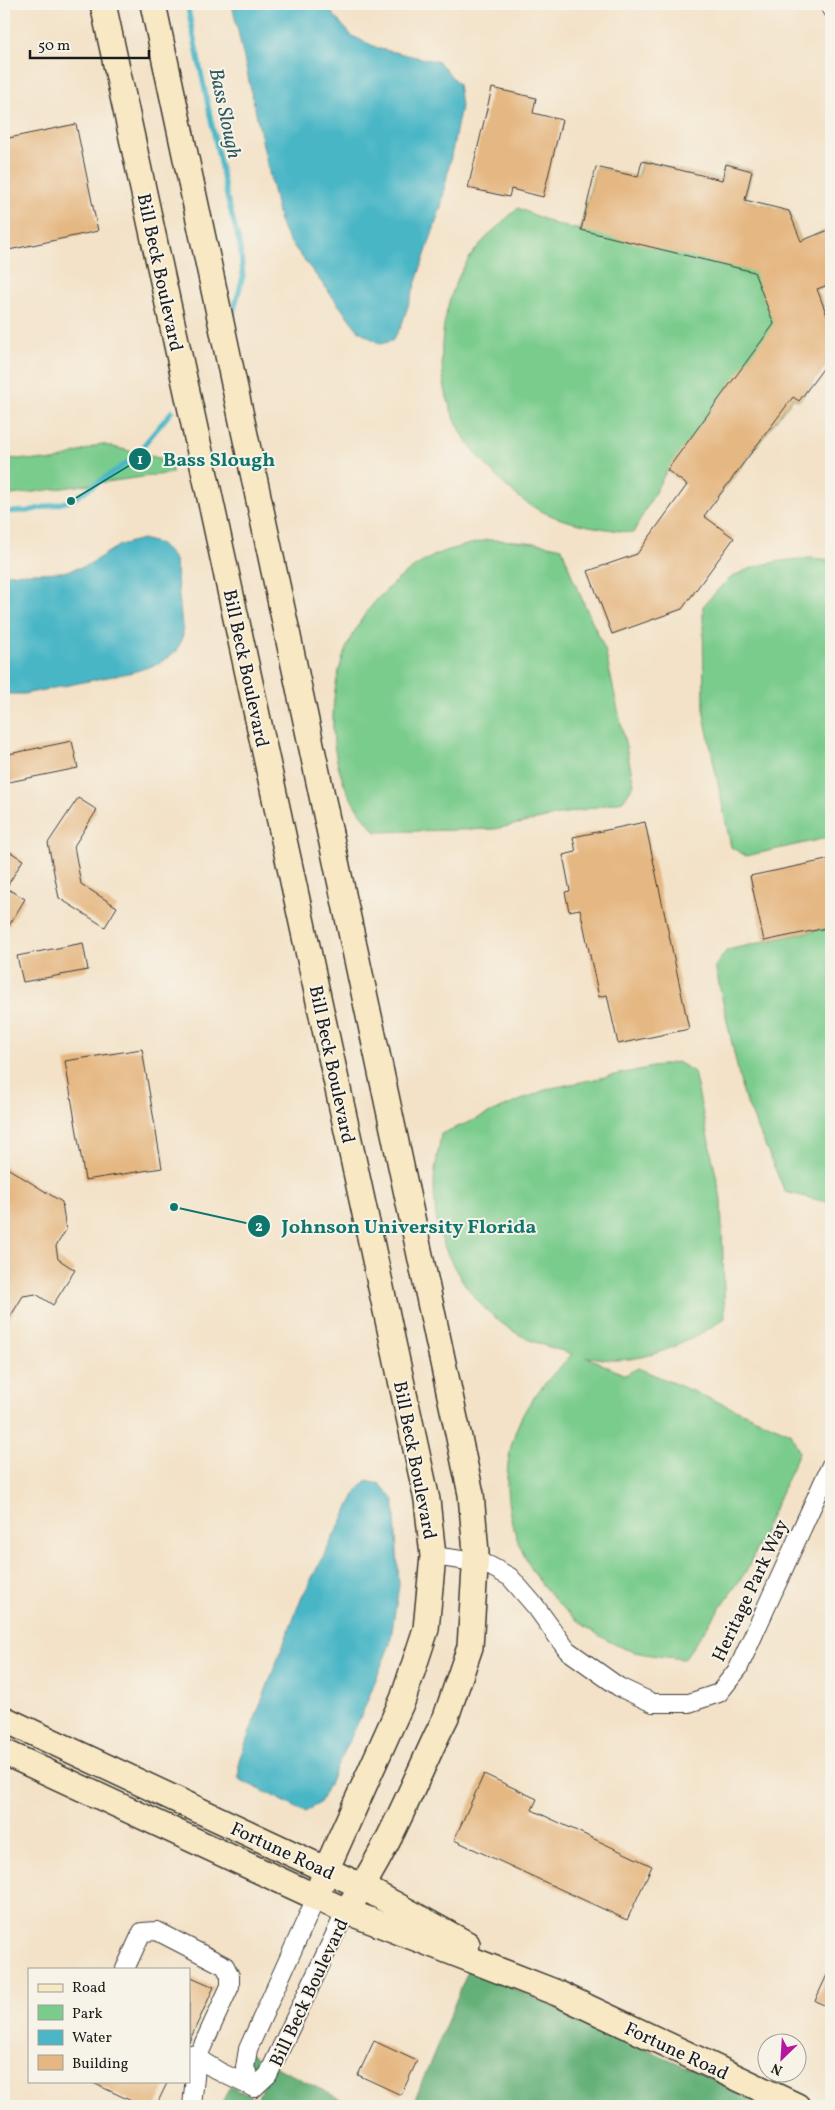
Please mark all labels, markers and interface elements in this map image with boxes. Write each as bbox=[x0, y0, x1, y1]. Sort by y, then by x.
scale bar bbox=[30, 28, 149, 60]
text: 50 m bbox=[38, 36, 70, 57]
water label: Bass Slough bbox=[201, 65, 247, 161]
street label: Bill Beck Boulevard bbox=[130, 191, 189, 354]
callout: Bass Slough bbox=[128, 441, 285, 476]
text: Bass Slough bbox=[163, 447, 275, 475]
text: 1 bbox=[137, 450, 143, 471]
street label: Bill Beck Boulevard bbox=[216, 587, 275, 750]
street label: Bill Beck Boulevard bbox=[302, 983, 361, 1146]
callout: Johnson University Florida bbox=[246, 1209, 547, 1244]
text: Johnson University Florida bbox=[281, 1214, 537, 1242]
text: 2 bbox=[255, 1217, 263, 1238]
street label: Bill Beck Boulevard bbox=[386, 1379, 442, 1542]
street label: Heritage Park Way bbox=[706, 1515, 795, 1666]
street label: Fortune Road bbox=[226, 1816, 339, 1887]
street label: Bill Beck Boulevard bbox=[264, 1914, 356, 2071]
legend bbox=[28, 1968, 190, 2082]
text: Road bbox=[72, 1978, 106, 1999]
text: Park bbox=[72, 2004, 103, 2025]
street label: Fortune Road bbox=[620, 2016, 733, 2087]
text: Water bbox=[72, 2028, 112, 2049]
north arrow bbox=[758, 2032, 808, 2082]
text: Building bbox=[72, 2054, 129, 2075]
text: N bbox=[769, 2058, 786, 2079]

